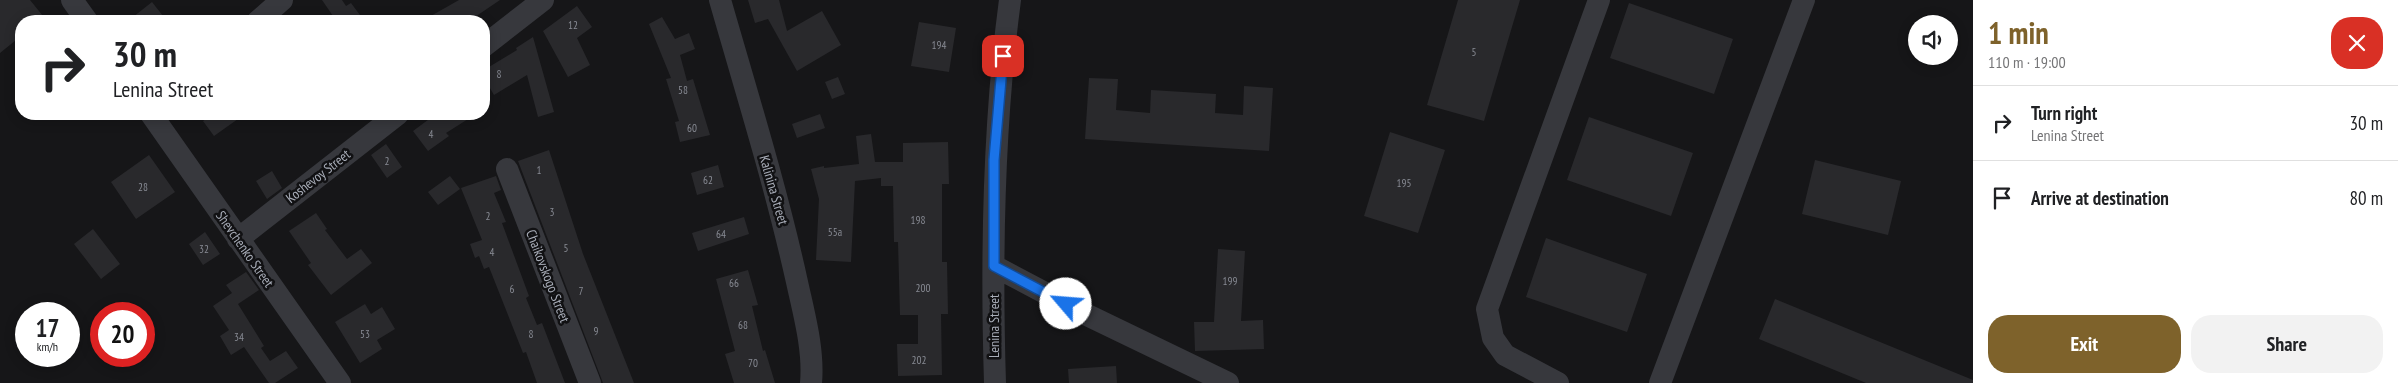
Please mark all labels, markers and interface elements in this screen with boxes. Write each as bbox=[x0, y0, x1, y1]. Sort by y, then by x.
text: 1 min bbox=[1988, 13, 2049, 52]
map controls bbox=[1908, 15, 1958, 65]
button: sound bbox=[1908, 15, 1958, 65]
button: close bbox=[2331, 17, 2383, 69]
house number: 12 bbox=[568, 18, 578, 32]
text: 30 m bbox=[113, 31, 177, 77]
icon: right bbox=[30, 35, 95, 100]
pin bbox=[982, 35, 1024, 77]
house number: 194 bbox=[932, 38, 946, 52]
icon: arrive bbox=[989, 42, 1017, 70]
house number: 5 bbox=[1472, 45, 1477, 59]
text: 110 m · 19:00 bbox=[1988, 52, 2066, 72]
house number: 8 bbox=[497, 67, 502, 81]
text: Lenina Street bbox=[113, 75, 213, 103]
house number: 58 bbox=[678, 83, 688, 97]
text: Turn right bbox=[2031, 101, 2097, 125]
icon: right bbox=[1988, 109, 2016, 137]
text: 30 m bbox=[2350, 111, 2383, 135]
house number: 60 bbox=[687, 121, 697, 135]
text: Lenina Street bbox=[2031, 125, 2104, 145]
house number: 4 bbox=[429, 127, 434, 141]
street label: Koshevoy Street bbox=[282, 145, 354, 207]
street label: Kalinina Street bbox=[756, 153, 793, 227]
house number: 2 bbox=[385, 154, 390, 168]
house number: 1 bbox=[537, 163, 542, 177]
house number: 62 bbox=[703, 173, 713, 187]
house number: 195 bbox=[1397, 176, 1411, 190]
house number: 28 bbox=[138, 180, 148, 194]
icon: arrive bbox=[1988, 184, 2016, 212]
text: Arrive at destination bbox=[2031, 186, 2169, 210]
text: 80 m bbox=[2350, 186, 2383, 210]
house number: 3 bbox=[550, 205, 555, 219]
street label: Shevchenko Street bbox=[212, 207, 278, 291]
house number: 2 bbox=[486, 209, 491, 223]
house number: 198 bbox=[911, 213, 925, 227]
house number: 55а bbox=[828, 225, 842, 239]
street label: Chaikovskogo Street bbox=[522, 227, 574, 325]
house number: 64 bbox=[716, 227, 726, 241]
house number: 5 bbox=[564, 241, 569, 255]
house number: 32 bbox=[199, 242, 209, 256]
house number: 4 bbox=[490, 245, 495, 259]
house number: 199 bbox=[1223, 274, 1237, 288]
house number: 66 bbox=[729, 276, 739, 290]
position arrow bbox=[1039, 277, 1091, 329]
house number: 200 bbox=[916, 281, 930, 295]
house number: 6 bbox=[510, 282, 515, 296]
house number: 7 bbox=[579, 284, 584, 298]
street label: Lenina Street bbox=[985, 294, 1003, 358]
speed limit sign: 20 bbox=[90, 302, 155, 367]
text: 17 bbox=[36, 312, 59, 344]
button: Exit bbox=[1988, 315, 2181, 373]
button: Share bbox=[2191, 315, 2383, 373]
house number: 68 bbox=[738, 318, 748, 332]
house number: 9 bbox=[594, 324, 599, 338]
house number: 53 bbox=[360, 327, 370, 341]
house number: 8 bbox=[529, 327, 534, 341]
house number: 34 bbox=[234, 330, 244, 344]
text: km/h bbox=[37, 339, 58, 354]
house number: 202 bbox=[912, 353, 926, 367]
house number: 70 bbox=[748, 356, 758, 370]

